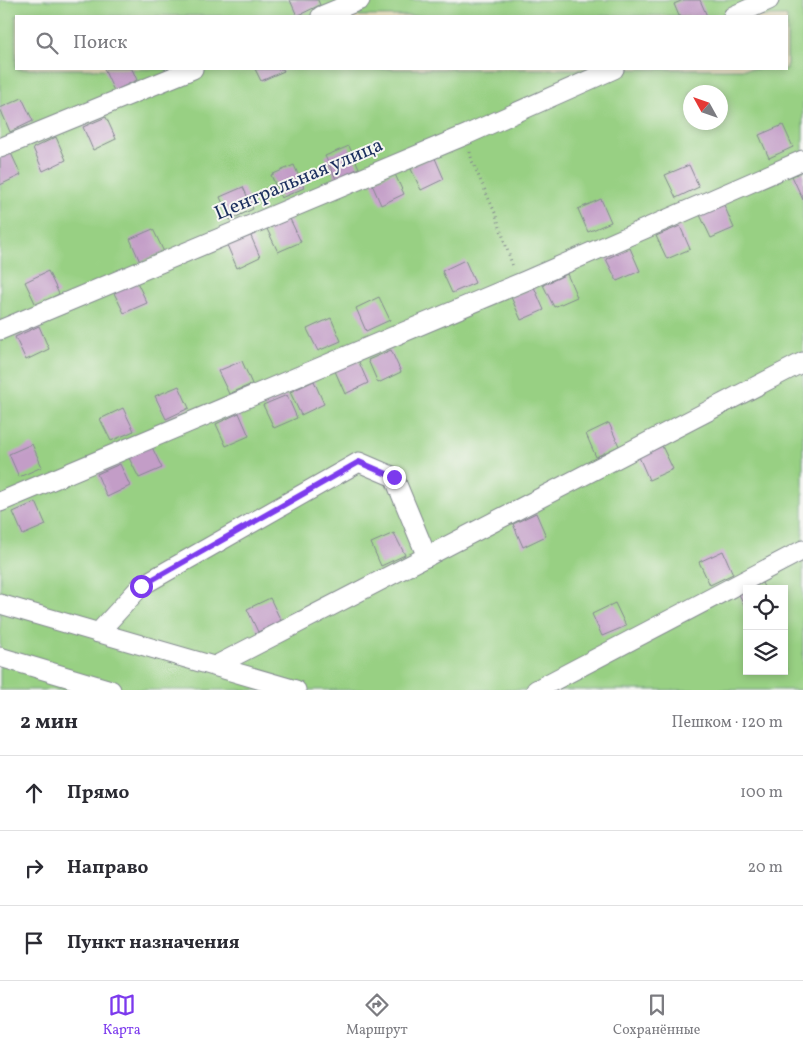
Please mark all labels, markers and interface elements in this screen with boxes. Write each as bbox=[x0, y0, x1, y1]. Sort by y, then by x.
search box bbox=[15, 15, 788, 70]
icon: search bbox=[33, 29, 61, 57]
text: Поиск bbox=[73, 30, 127, 56]
north arrow bbox=[683, 85, 728, 130]
street label: Центральная улица bbox=[210, 132, 388, 228]
route end bbox=[383, 466, 406, 489]
route start bbox=[130, 575, 153, 598]
map controls bbox=[743, 585, 788, 675]
button: locate bbox=[743, 585, 788, 630]
button: layers bbox=[743, 630, 788, 675]
text: 2 мин bbox=[20, 708, 78, 737]
text: Пешком · 120 m bbox=[672, 712, 783, 734]
icon: ahead bbox=[20, 779, 48, 807]
text: Прямо bbox=[67, 780, 129, 806]
text: 100 m bbox=[740, 782, 783, 804]
icon: right bbox=[20, 854, 48, 882]
text: Направо bbox=[67, 855, 149, 881]
text: 20 m bbox=[748, 857, 783, 879]
icon: arrive bbox=[20, 929, 48, 957]
text: Пункт назначения bbox=[67, 930, 240, 956]
tab: Карта bbox=[103, 991, 141, 1040]
tab: Маршрут bbox=[346, 991, 408, 1040]
tab: Сохранённые bbox=[613, 991, 700, 1040]

